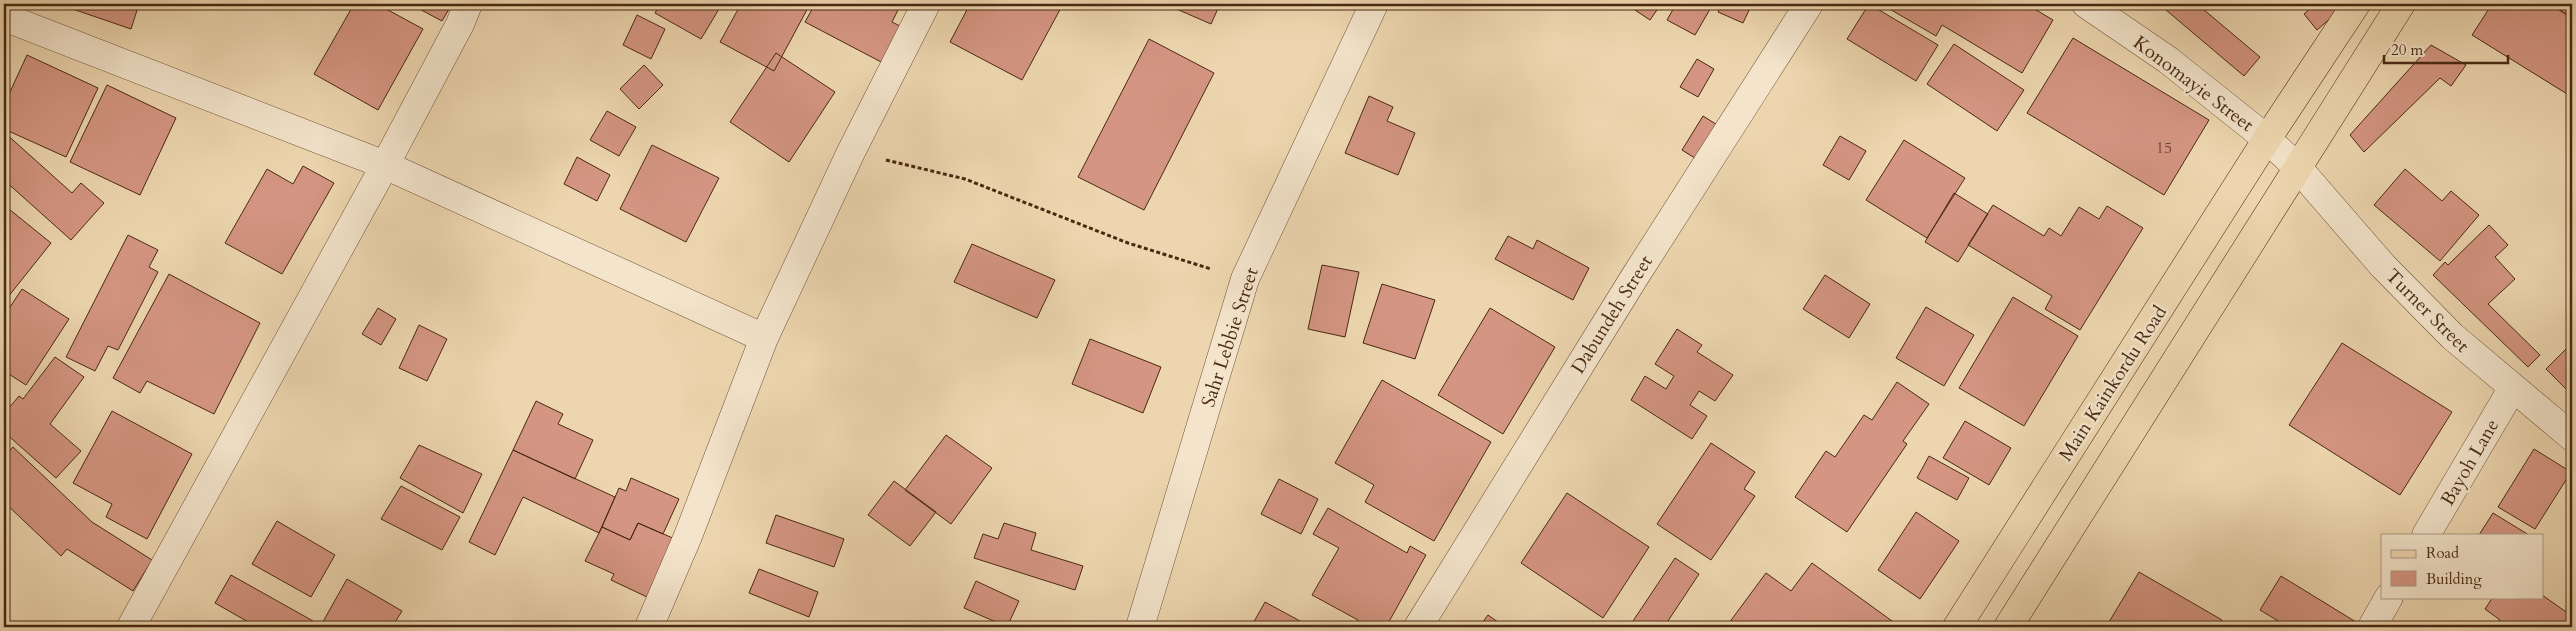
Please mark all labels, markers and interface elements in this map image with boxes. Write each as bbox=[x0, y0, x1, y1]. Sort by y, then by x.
street label: Konomayie Street bbox=[2128, 30, 2259, 138]
scale bar bbox=[2384, 32, 2507, 64]
text: 20 m bbox=[2391, 40, 2423, 60]
house number: 15 bbox=[2156, 137, 2172, 159]
street label: Dabundeh Street bbox=[1565, 250, 1659, 379]
street label: Turner Street bbox=[2380, 263, 2475, 358]
street label: Sahr Lebbie Street bbox=[1195, 264, 1265, 411]
street label: Main Kainkordu Road bbox=[2053, 301, 2173, 466]
street label: Bayoh Lane bbox=[2435, 414, 2505, 511]
legend bbox=[2381, 534, 2544, 598]
text: Road bbox=[2426, 543, 2459, 563]
text: Building bbox=[2426, 569, 2482, 589]

